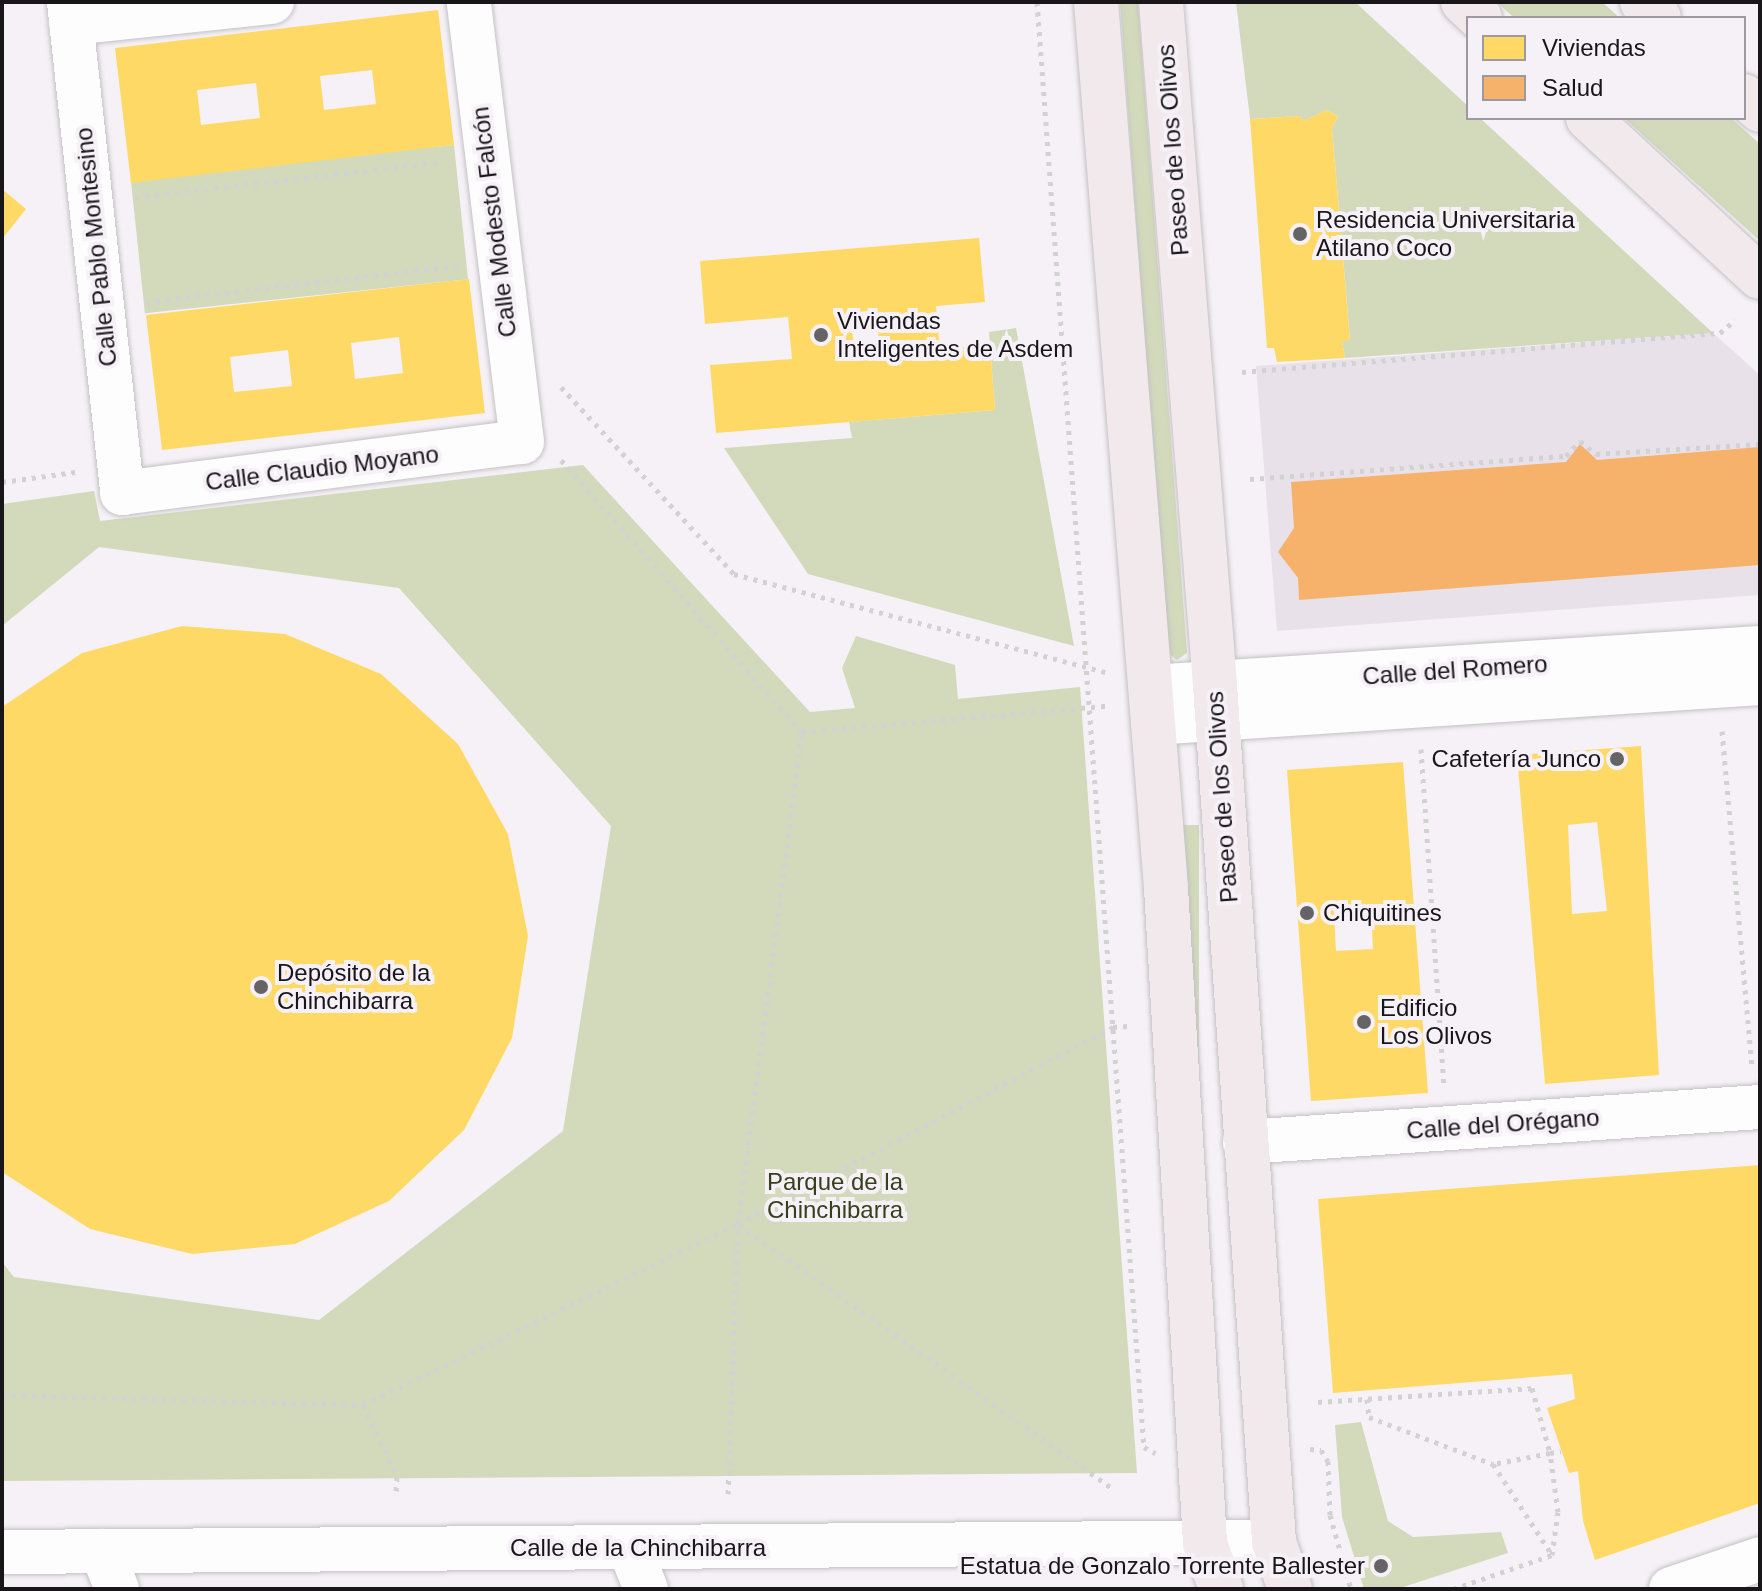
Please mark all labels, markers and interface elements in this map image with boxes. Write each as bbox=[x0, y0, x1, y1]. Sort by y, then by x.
legend bbox=[1466, 16, 1746, 120]
text: Viviendas bbox=[1542, 34, 1646, 61]
street label: Paseo de los Olivos bbox=[1151, 43, 1195, 257]
text: Salud bbox=[1542, 74, 1603, 101]
street label: Calle Modesto Falcón bbox=[466, 105, 522, 339]
street label: Calle Pablo Montesino bbox=[69, 126, 123, 368]
place label: Residencia Universitaria Atilano Coco bbox=[1316, 206, 1575, 262]
marker: Residencia Universitaria Atilano Coco bbox=[1291, 225, 1309, 243]
place label: Viviendas Inteligentes de Asdem bbox=[837, 307, 1074, 363]
marker: Viviendas Inteligentes de Asdem bbox=[812, 326, 830, 344]
street label: Calle Claudio Moyano bbox=[204, 439, 440, 497]
street label: Calle del Romero bbox=[1362, 649, 1548, 691]
street label: Paseo de los Olivos bbox=[1200, 690, 1244, 904]
place label: Cafetería Junco bbox=[1432, 745, 1601, 773]
marker: Cafetería Junco bbox=[1608, 750, 1626, 768]
place label: Chiquitines bbox=[1323, 899, 1442, 927]
marker: Chiquitines bbox=[1298, 904, 1316, 922]
place label: Depósito de la Chinchibarra bbox=[277, 959, 430, 1015]
marker: Depósito de la Chinchibarra bbox=[252, 978, 270, 996]
place label: Edificio Los Olivos bbox=[1380, 994, 1492, 1050]
marker: Edificio Los Olivos bbox=[1355, 1013, 1373, 1031]
street label: Calle del Orégano bbox=[1406, 1103, 1600, 1145]
park label: Parque de la Chinchibarra bbox=[767, 1168, 903, 1224]
street label: Calle de la Chinchibarra bbox=[510, 1534, 766, 1562]
place label: Estatua de Gonzalo Torrente Ballester bbox=[959, 1552, 1365, 1580]
marker: Estatua de Gonzalo Torrente Ballester bbox=[1372, 1557, 1390, 1575]

